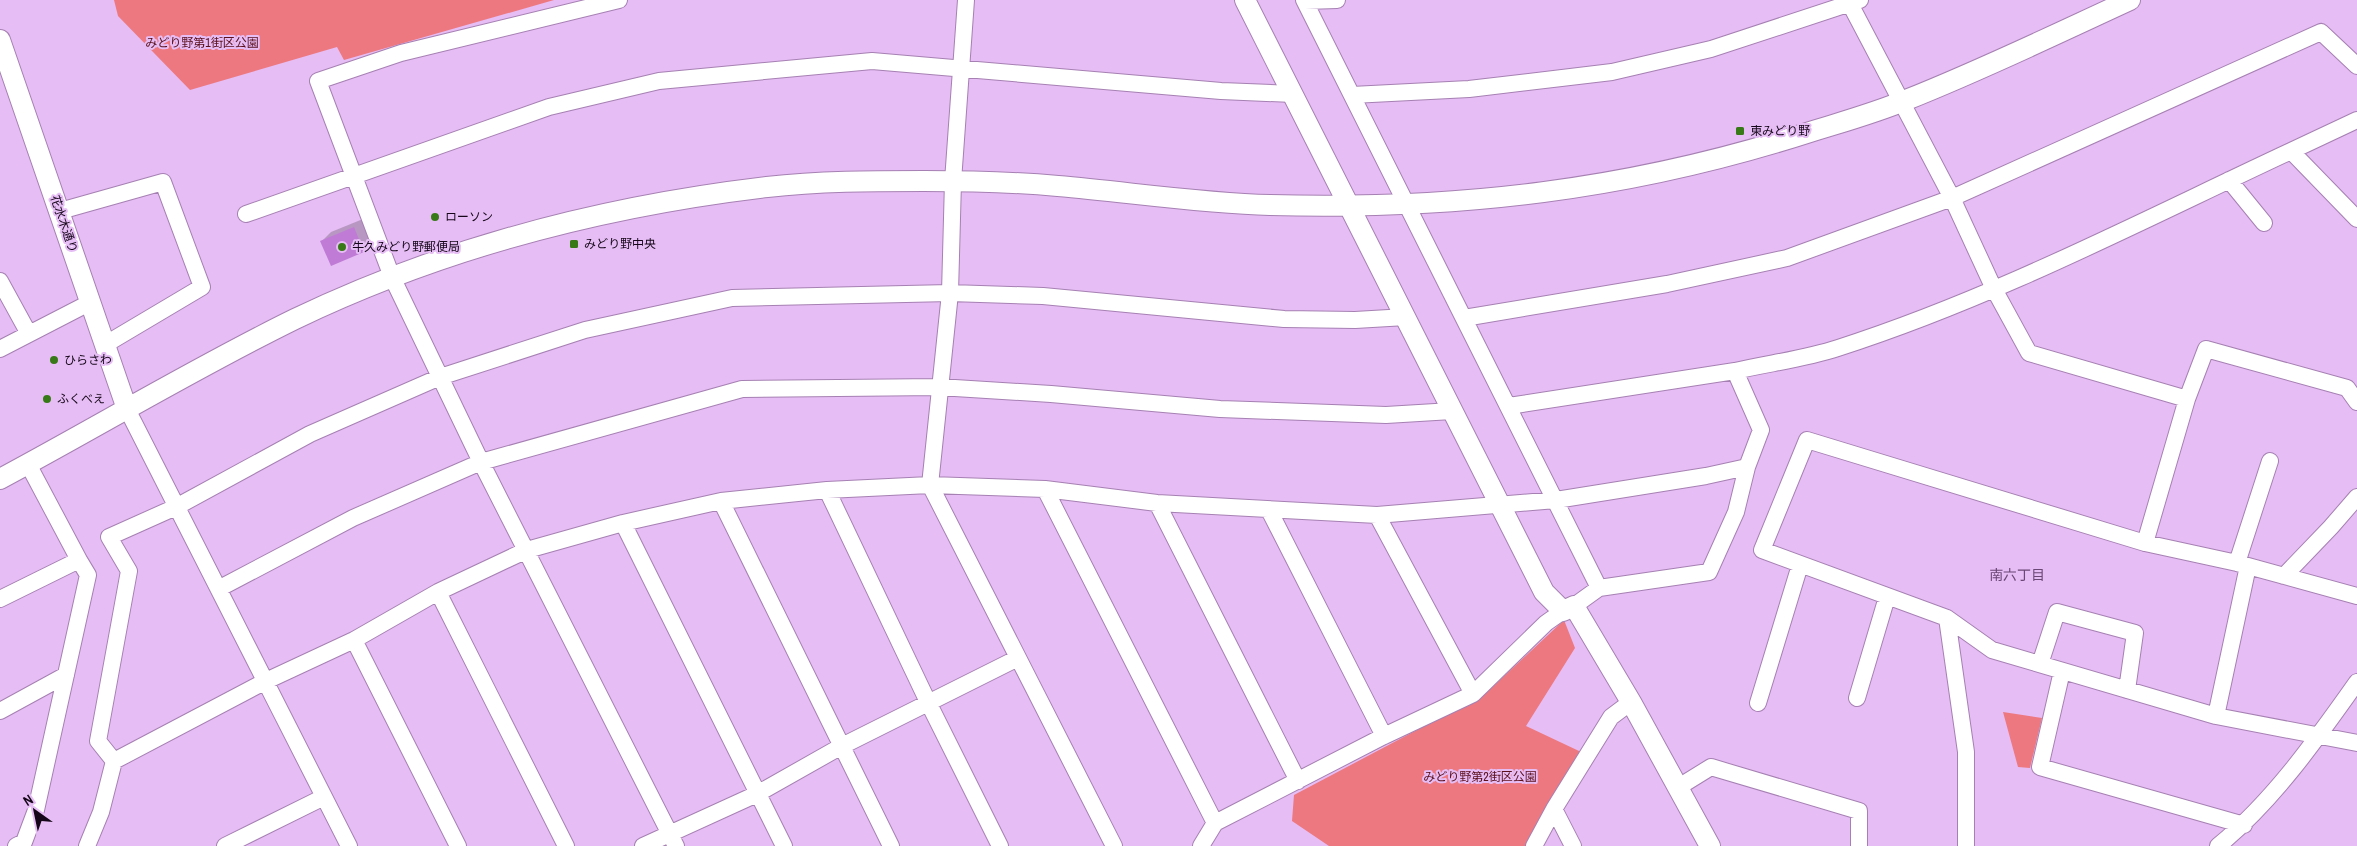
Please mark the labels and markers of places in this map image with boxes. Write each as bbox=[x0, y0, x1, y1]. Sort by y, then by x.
place label: 東みどり野 bbox=[1750, 123, 1810, 139]
marker: 東みどり野 bbox=[1734, 125, 1746, 137]
place label: ローソン bbox=[445, 209, 493, 225]
marker: ローソン bbox=[429, 211, 441, 223]
place label: みどり野中央 bbox=[584, 236, 656, 252]
marker: みどり野中央 bbox=[568, 238, 580, 250]
place label: 牛久みどり野郵便局 bbox=[352, 239, 460, 255]
marker: 牛久みどり野郵便局 bbox=[336, 241, 348, 253]
place label: ひらさわ bbox=[64, 352, 112, 368]
marker: ひらさわ bbox=[48, 354, 60, 366]
place label: ふくべえ bbox=[57, 391, 105, 407]
marker: ふくべえ bbox=[41, 393, 53, 405]

